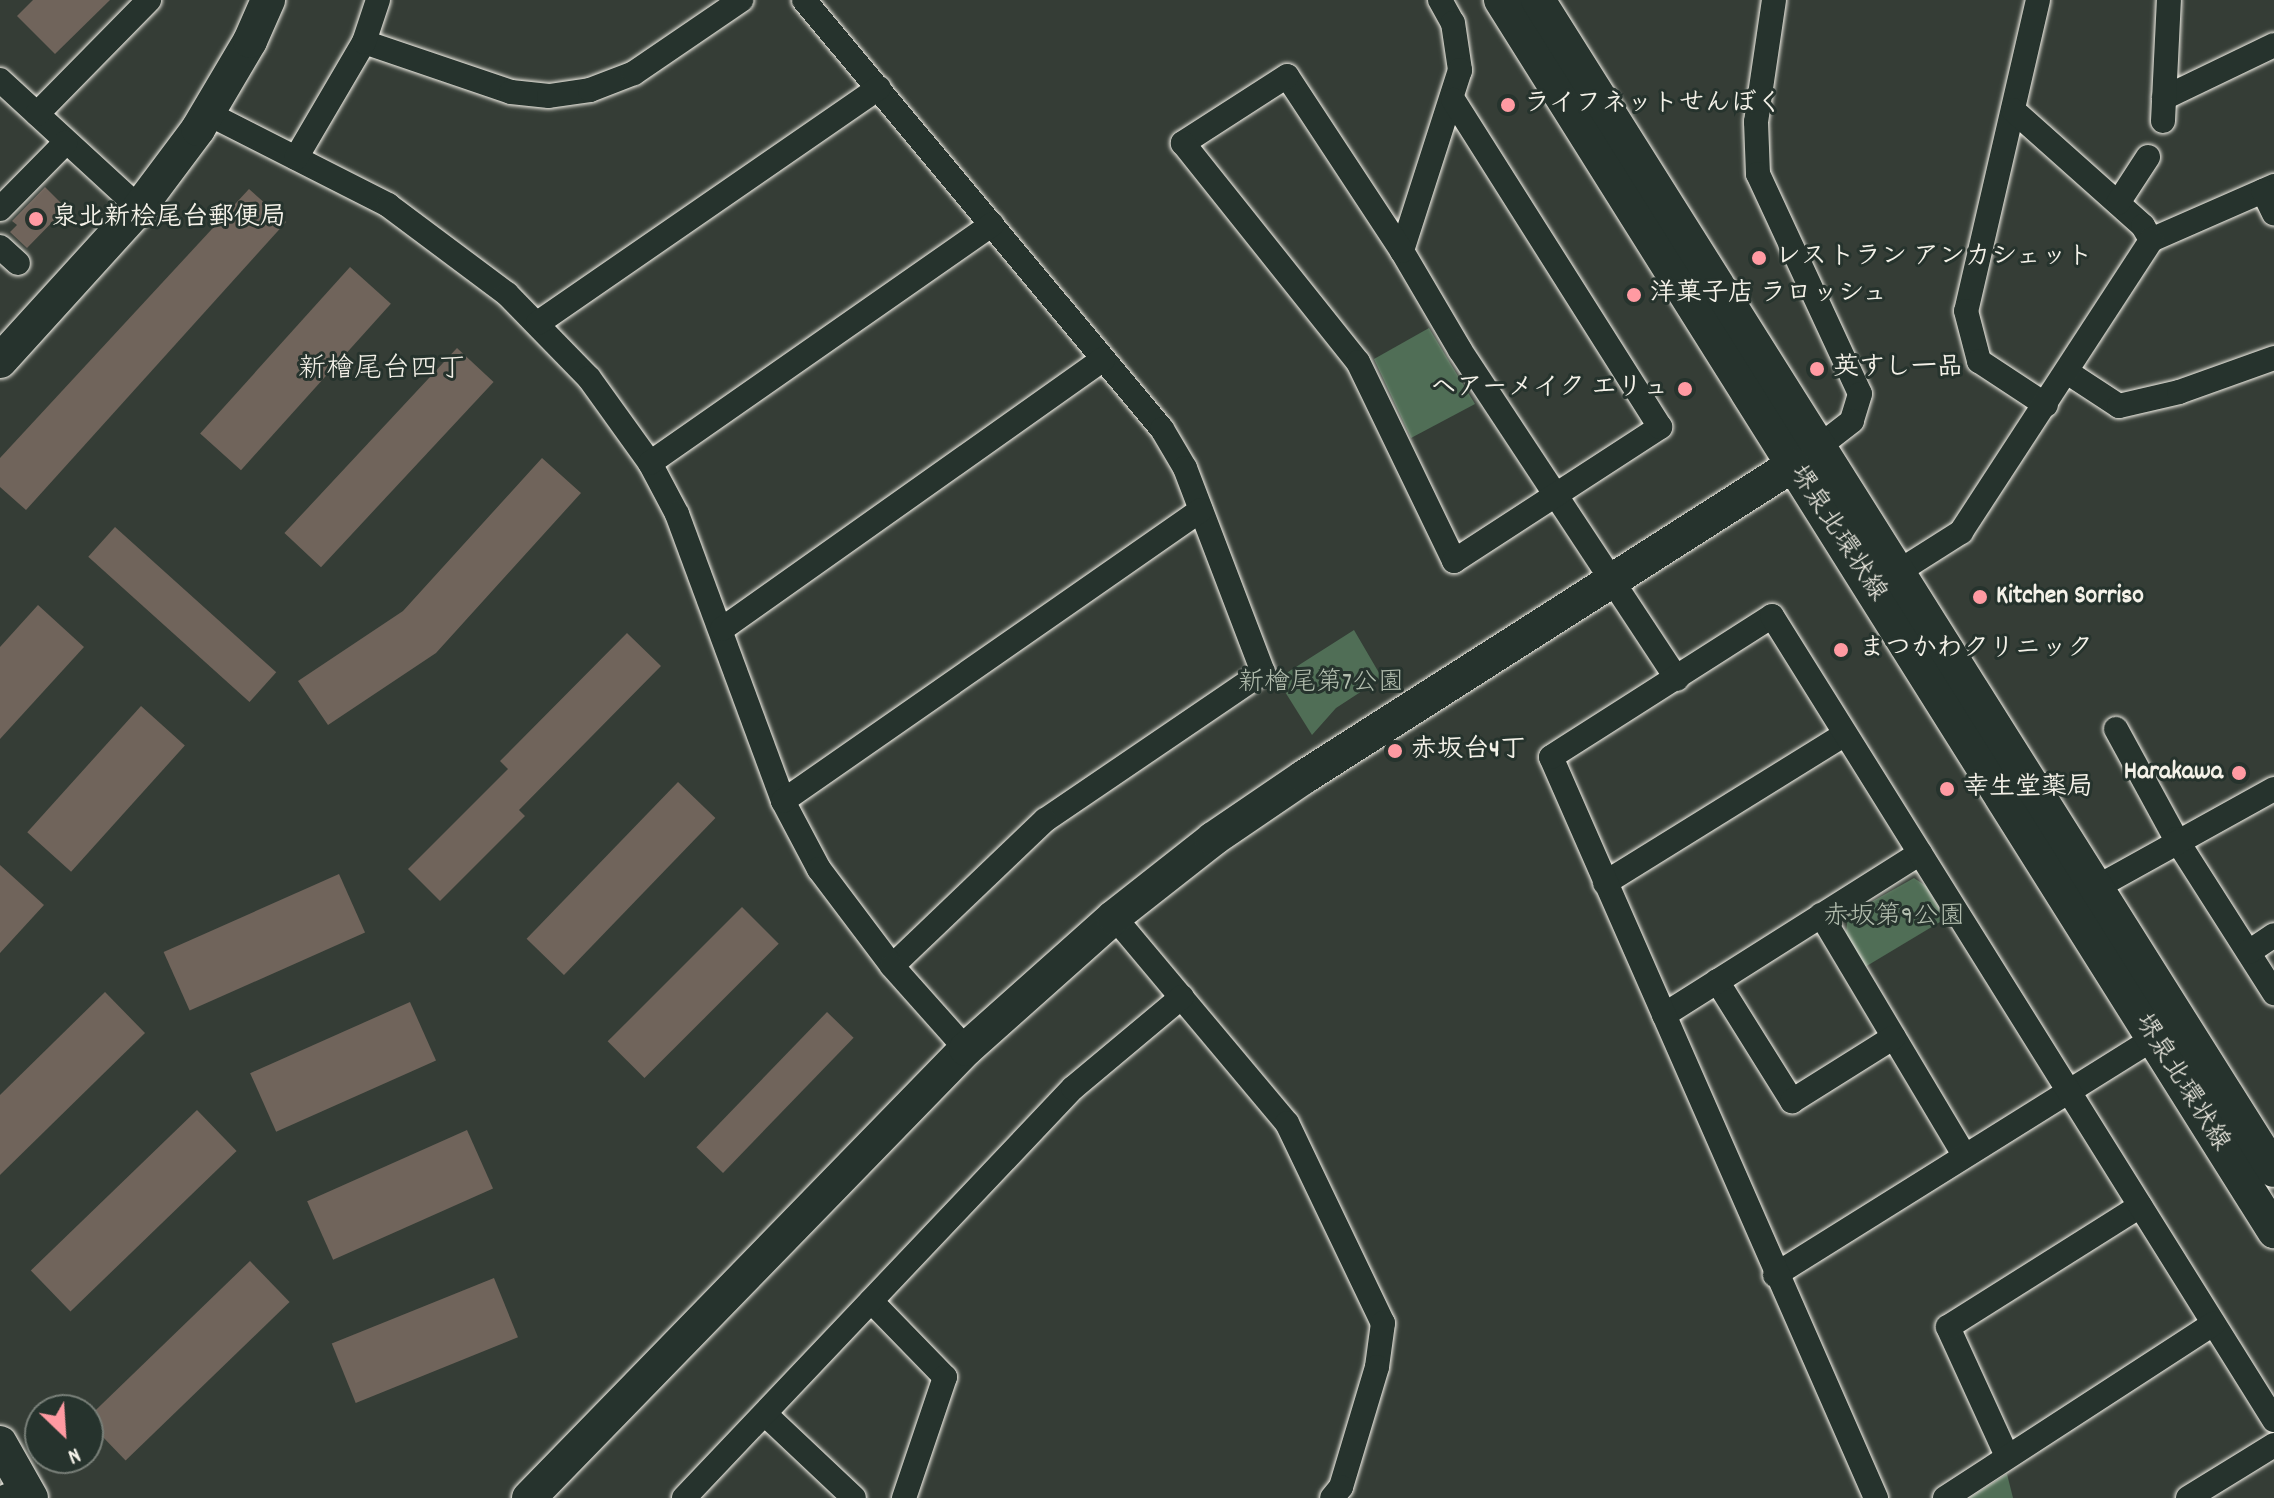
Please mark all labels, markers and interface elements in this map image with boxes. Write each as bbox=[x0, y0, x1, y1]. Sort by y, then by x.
place label: ライフネットせんぼく bbox=[1524, 89, 1784, 121]
marker: ライフネットせんぼく bbox=[1499, 96, 1517, 114]
place label: 泉北新桧尾台郵便局 bbox=[52, 203, 286, 235]
marker: 泉北新桧尾台郵便局 bbox=[27, 210, 45, 228]
place label: レストラン アンカシェット bbox=[1775, 242, 2093, 274]
marker: レストラン アンカシェット bbox=[1750, 249, 1768, 267]
place label: 洋菓子店 ラロッシュ bbox=[1650, 279, 1890, 311]
marker: 洋菓子店 ラロッシュ bbox=[1625, 286, 1643, 304]
place label: 英すし一品 bbox=[1833, 353, 1963, 385]
district label: 新檜尾台四丁 bbox=[298, 354, 466, 388]
marker: 英すし一品 bbox=[1808, 360, 1826, 378]
place label: ヘアーメイク エリュ bbox=[1430, 373, 1669, 405]
marker: ヘアーメイク エリュ bbox=[1676, 380, 1694, 398]
street label: 堺泉北環状線 bbox=[1781, 460, 1893, 608]
place label: Kitchen Sorriso bbox=[1996, 581, 2144, 613]
marker: Kitchen Sorriso bbox=[1971, 588, 1989, 606]
place label: まつかわクリニック bbox=[1859, 634, 2093, 666]
marker: まつかわクリニック bbox=[1830, 639, 1852, 661]
park label: 新檜尾第7公園 bbox=[1238, 668, 1404, 700]
place label: 赤坂台4丁 bbox=[1411, 735, 1526, 767]
marker: 赤坂台4丁 bbox=[1386, 742, 1404, 760]
place label: Harakawa bbox=[2124, 757, 2223, 789]
marker: Harakawa bbox=[2230, 764, 2248, 782]
place label: 幸生堂薬局 bbox=[1963, 773, 2093, 805]
marker: 幸生堂薬局 bbox=[1938, 780, 1956, 798]
park label: 赤坂第9公園 bbox=[1823, 902, 1965, 934]
street label: 堺泉北環状線 bbox=[2126, 1009, 2236, 1157]
north arrow bbox=[24, 1394, 104, 1474]
text: N bbox=[62, 1438, 85, 1471]

